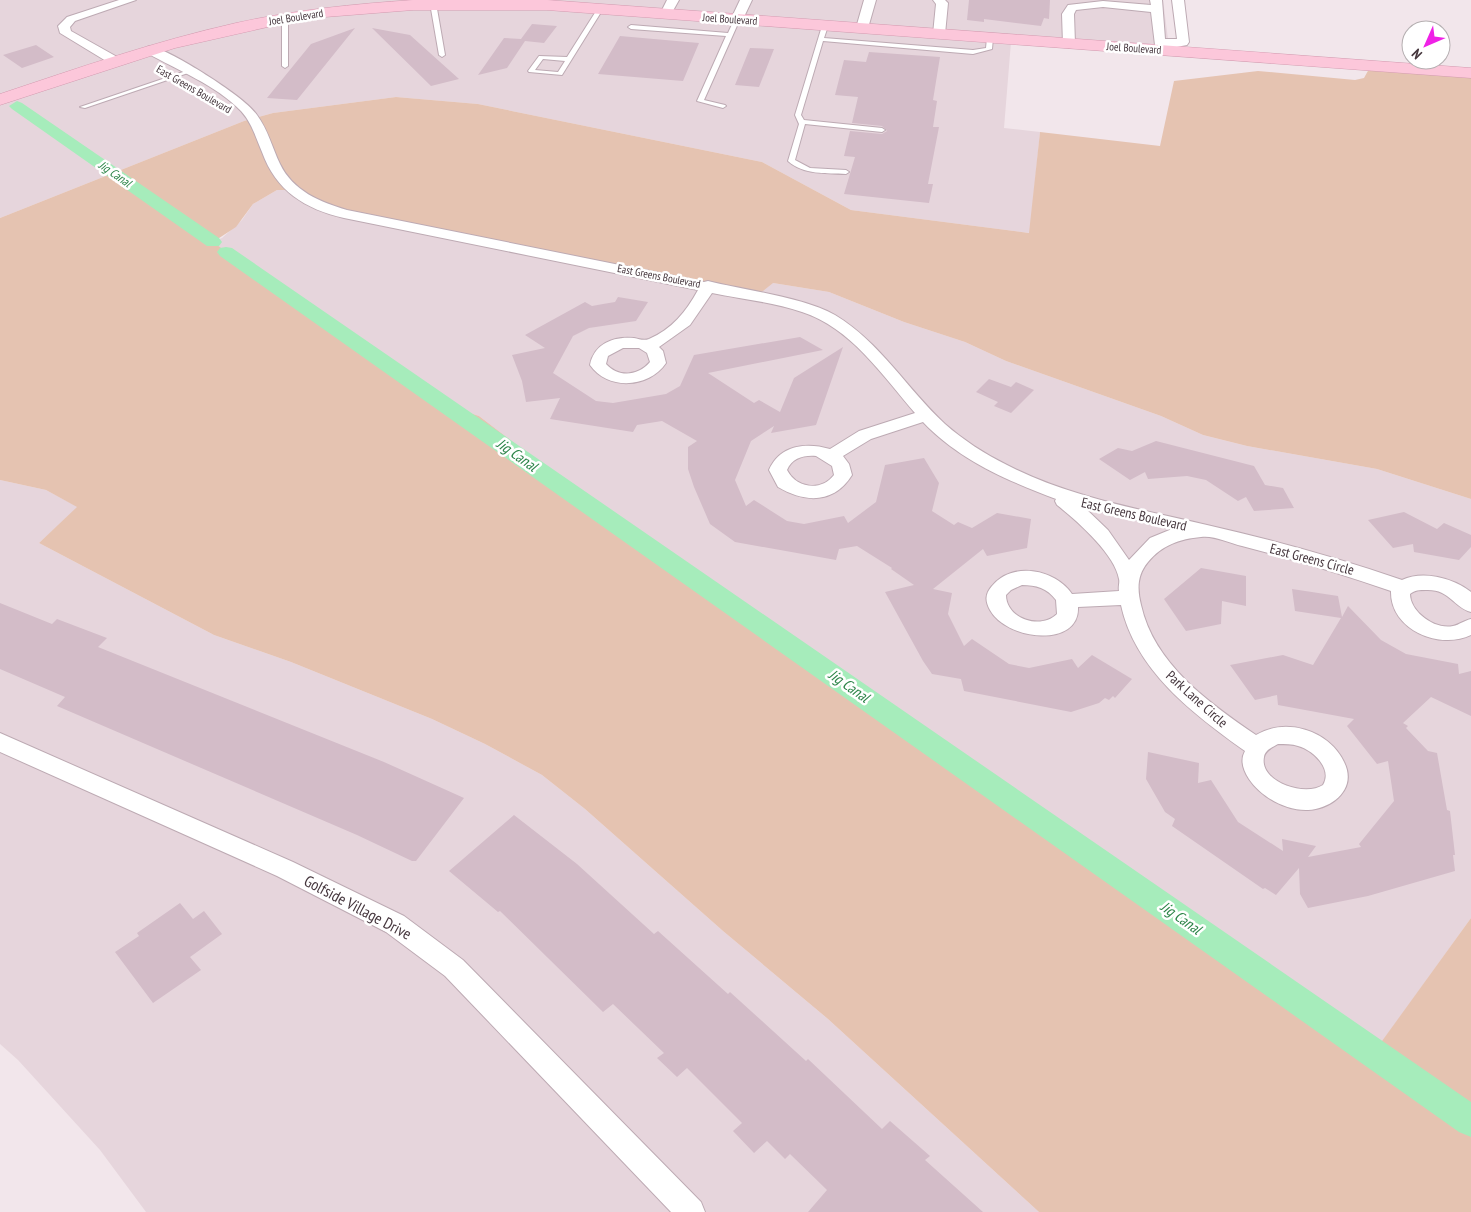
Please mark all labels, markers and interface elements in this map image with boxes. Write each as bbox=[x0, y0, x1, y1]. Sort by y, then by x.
street label: Joel Boulevard bbox=[267, 6, 324, 28]
street label: Joel Boulevard bbox=[701, 10, 758, 28]
north arrow bbox=[1401, 20, 1451, 70]
street label: Joel Boulevard bbox=[1105, 39, 1162, 57]
text: N bbox=[1408, 45, 1426, 63]
street label: East Greens Boulevard bbox=[154, 62, 234, 116]
water label: Jig Canal bbox=[95, 156, 135, 191]
street label: East Greens Boulevard bbox=[616, 261, 702, 291]
water label: Jig Canal bbox=[492, 433, 543, 476]
street label: East Greens Boulevard bbox=[1080, 493, 1188, 535]
street label: East Greens Circle bbox=[1268, 539, 1356, 579]
water label: Jig Canal bbox=[824, 664, 875, 707]
street label: Park Lane Circle bbox=[1162, 667, 1232, 732]
street label: Golfside Village Drive bbox=[301, 870, 415, 944]
water label: Jig Canal bbox=[1156, 896, 1207, 939]

